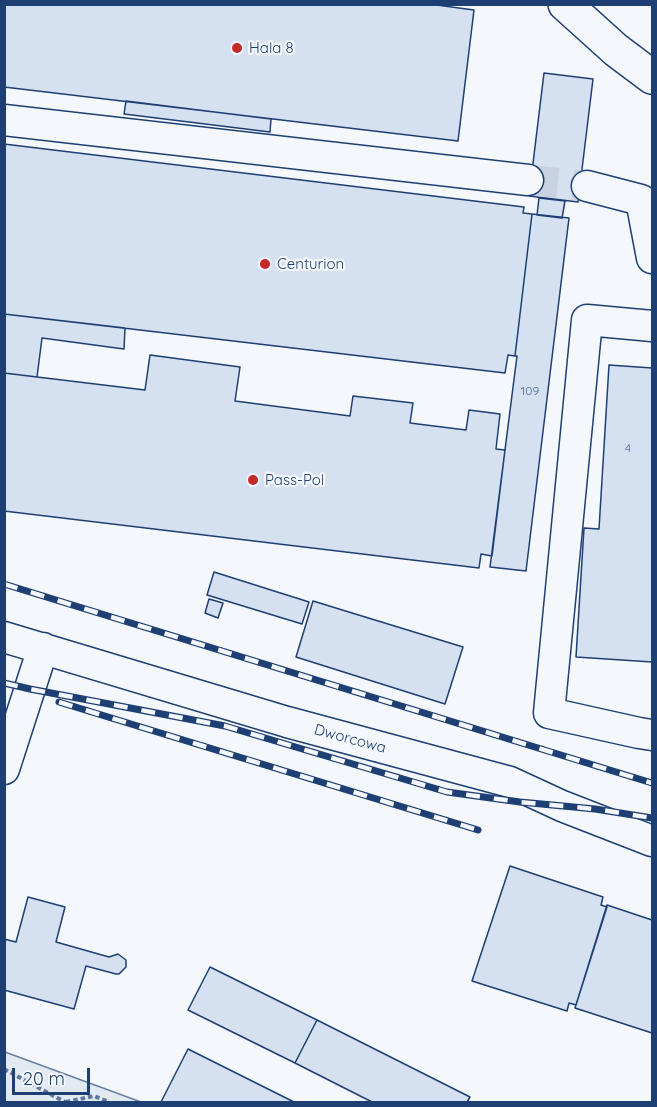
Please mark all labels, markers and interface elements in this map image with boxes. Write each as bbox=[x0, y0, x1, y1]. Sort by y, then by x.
place label: Hala 8 bbox=[249, 39, 294, 57]
marker: Hala 8 bbox=[230, 41, 244, 55]
place label: Centurion bbox=[277, 255, 344, 273]
marker: Centurion bbox=[258, 257, 272, 271]
house number: 109 bbox=[521, 384, 539, 398]
house number: 4 bbox=[625, 441, 631, 455]
place label: Pass-Pol bbox=[265, 471, 324, 489]
marker: Pass-Pol bbox=[246, 473, 260, 487]
street label: Dworcowa bbox=[312, 721, 388, 757]
scale bar bbox=[15, 1056, 93, 1094]
text: 20 m bbox=[23, 1067, 65, 1090]

